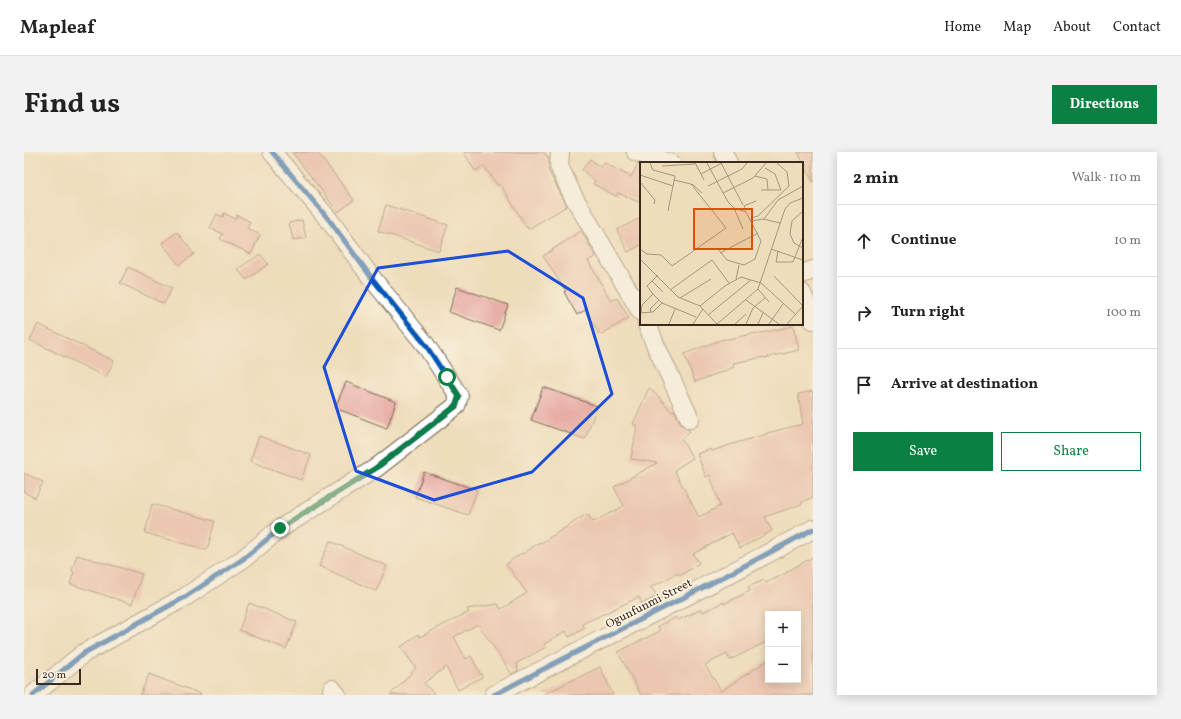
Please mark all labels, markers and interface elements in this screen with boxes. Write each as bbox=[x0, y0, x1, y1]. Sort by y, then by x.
text: Mapleaf bbox=[20, 15, 95, 41]
text: Home bbox=[944, 18, 981, 37]
text: Map bbox=[1003, 18, 1031, 37]
text: About bbox=[1053, 18, 1091, 37]
text: Contact bbox=[1113, 18, 1161, 37]
text: Find us bbox=[24, 85, 120, 124]
button: Directions bbox=[1052, 85, 1157, 124]
inset map bbox=[640, 162, 803, 325]
text: 2 min bbox=[853, 167, 899, 190]
text: Walk · 110 m bbox=[1072, 169, 1141, 187]
icon: ahead bbox=[853, 230, 875, 252]
text: Continue bbox=[891, 230, 956, 251]
text: 10 m bbox=[1114, 232, 1141, 250]
icon: right bbox=[853, 302, 875, 324]
text: Turn right bbox=[891, 302, 965, 323]
text: 100 m bbox=[1106, 304, 1141, 322]
route start bbox=[438, 368, 456, 386]
icon: arrive bbox=[853, 374, 875, 396]
text: Arrive at destination bbox=[891, 374, 1038, 395]
button: Save bbox=[853, 432, 993, 471]
button: Share bbox=[1001, 432, 1141, 471]
route end bbox=[271, 519, 289, 537]
street label: Ogunfunmi Street bbox=[603, 575, 695, 633]
map controls bbox=[765, 611, 801, 683]
button: + bbox=[765, 611, 801, 647]
button: − bbox=[765, 647, 801, 683]
scale bar bbox=[36, 667, 81, 686]
text: 20 m bbox=[42, 668, 66, 683]

